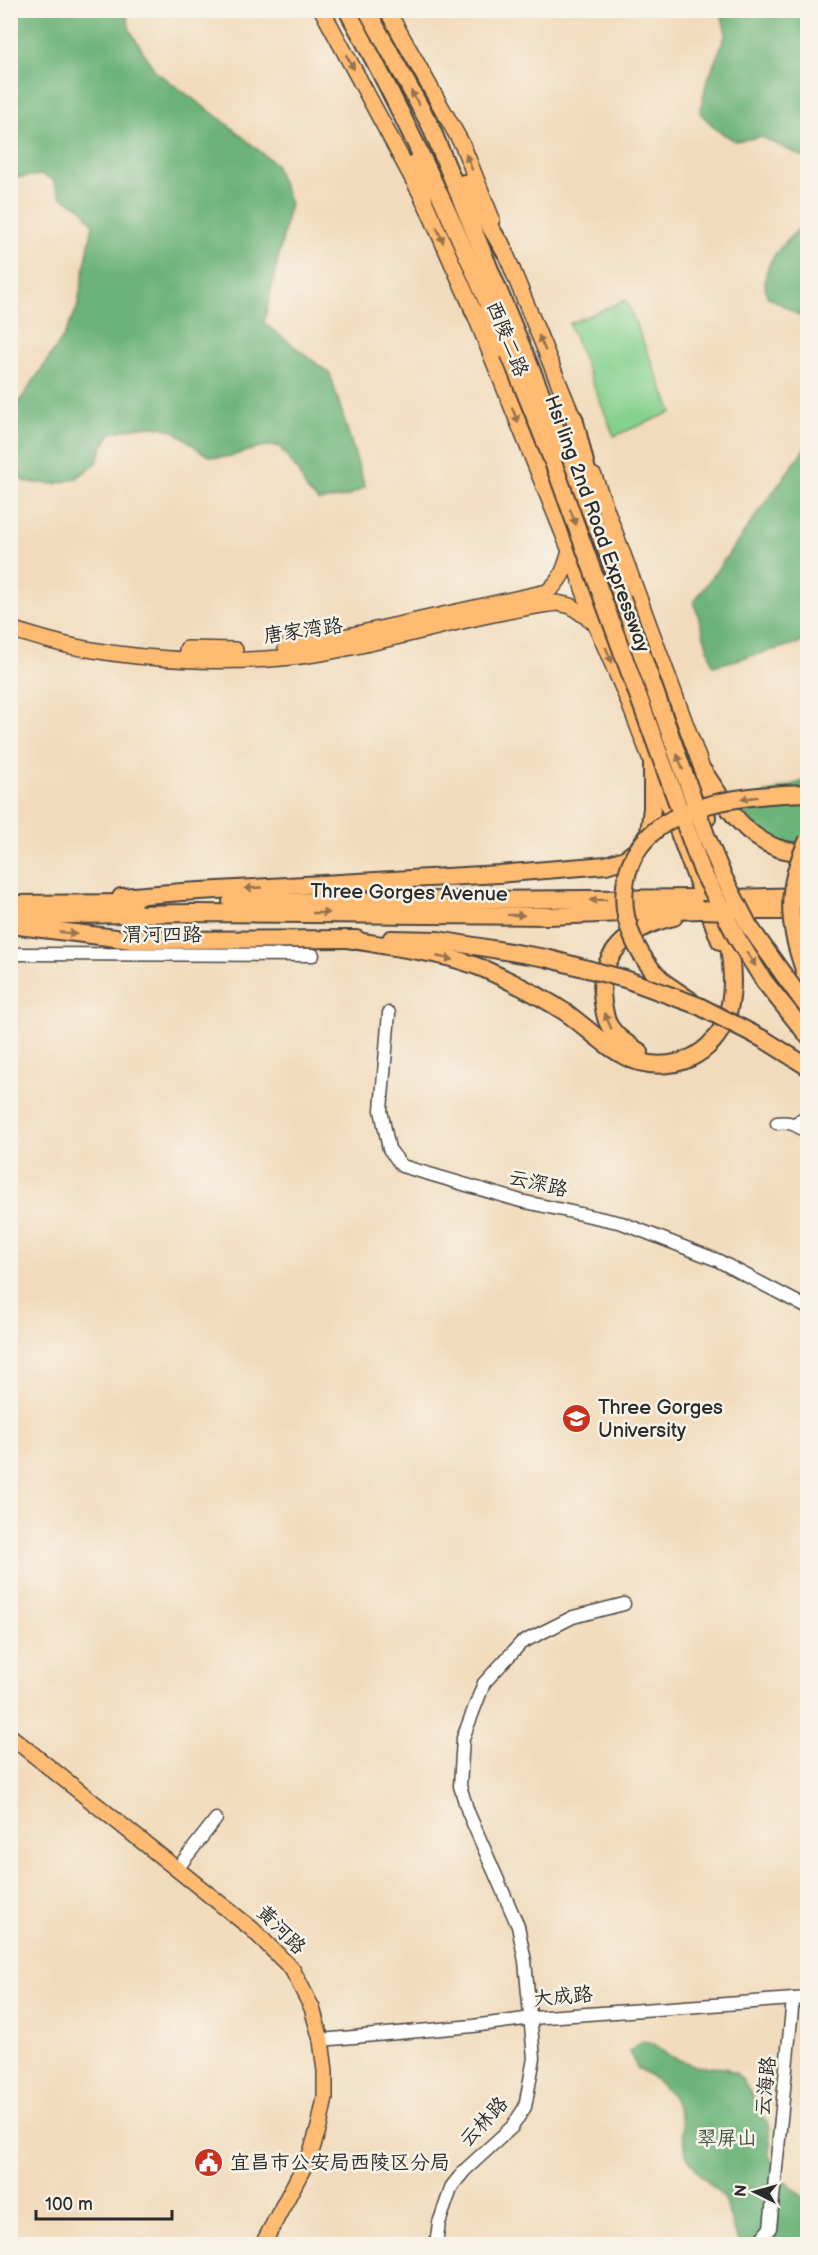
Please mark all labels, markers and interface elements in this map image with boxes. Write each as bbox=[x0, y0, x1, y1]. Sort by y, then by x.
one-way arrow bbox=[345, 54, 355, 71]
one-way arrow bbox=[410, 89, 420, 106]
one-way arrow bbox=[464, 153, 473, 171]
one-way arrow bbox=[435, 226, 445, 244]
street label: 西陵二路 bbox=[481, 297, 533, 382]
one-way arrow bbox=[537, 334, 546, 352]
street label: Hsi ling 2nd Road Expressway bbox=[539, 392, 655, 656]
one-way arrow bbox=[510, 406, 520, 424]
one-way arrow bbox=[568, 509, 578, 527]
street label: 唐家湾路 bbox=[262, 613, 345, 648]
one-way arrow bbox=[604, 647, 613, 664]
one-way arrow bbox=[675, 753, 685, 771]
one-way arrow bbox=[740, 794, 759, 803]
street label: Three Gorges Avenue bbox=[310, 879, 508, 907]
one-way arrow bbox=[244, 884, 263, 893]
one-way arrow bbox=[588, 895, 607, 904]
one-way arrow bbox=[311, 908, 330, 918]
one-way arrow bbox=[506, 910, 525, 920]
street label: 渭河四路 bbox=[122, 923, 203, 947]
one-way arrow bbox=[59, 929, 78, 938]
one-way arrow bbox=[745, 951, 756, 967]
one-way arrow bbox=[436, 953, 455, 962]
one-way arrow bbox=[603, 1012, 613, 1030]
street label: 云深路 bbox=[506, 1166, 571, 1203]
place label: Three Gorges University bbox=[598, 1396, 723, 1443]
school or university icon: Three Gorges University bbox=[561, 1403, 593, 1435]
street label: 黄河路 bbox=[251, 1900, 311, 1960]
street label: 大成路 bbox=[532, 1982, 595, 2012]
street label: 云海路 bbox=[751, 2054, 781, 2117]
street label: 云林路 bbox=[455, 2091, 514, 2152]
park label: 翠屏山 bbox=[697, 2127, 757, 2151]
public building icon: 宜昌市公安局西陵区分局 bbox=[193, 2147, 225, 2179]
place label: 宜昌市公安局西陵区分局 bbox=[230, 2151, 450, 2175]
north arrow bbox=[725, 2162, 785, 2222]
scale bar bbox=[36, 2183, 172, 2221]
text: N bbox=[732, 2184, 752, 2198]
text: 100 m bbox=[45, 2194, 93, 2215]

